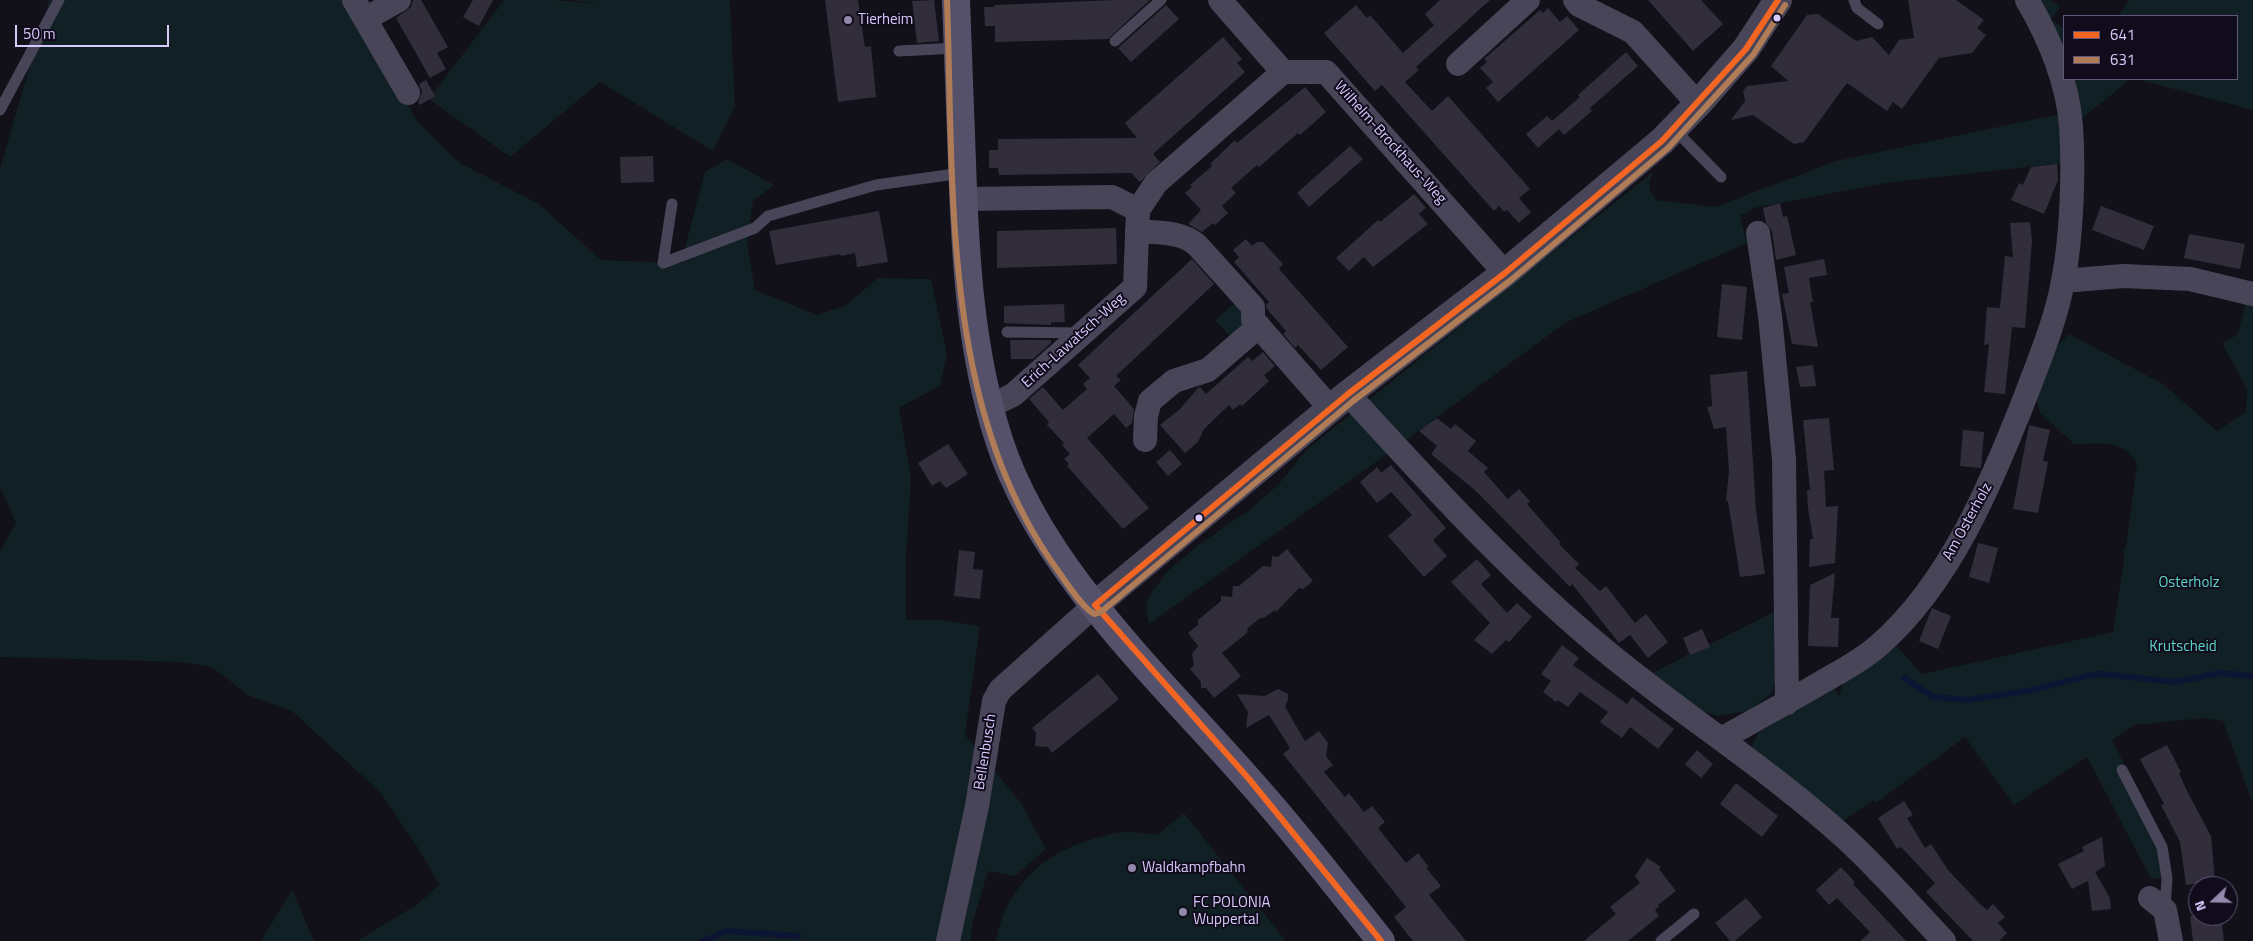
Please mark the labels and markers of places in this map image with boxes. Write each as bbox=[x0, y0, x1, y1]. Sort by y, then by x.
place label: Tierheim bbox=[858, 11, 913, 29]
unlabelled marker bbox=[1772, 13, 1782, 23]
marker: Tierheim bbox=[842, 14, 854, 26]
unlabelled marker bbox=[1194, 513, 1204, 523]
place label: Waldkampfbahn bbox=[1142, 859, 1246, 877]
marker: Waldkampfbahn bbox=[1126, 862, 1138, 874]
place label: FC POLONIA Wuppertal bbox=[1193, 894, 1271, 929]
marker: FC POLONIA Wuppertal bbox=[1177, 906, 1189, 918]

